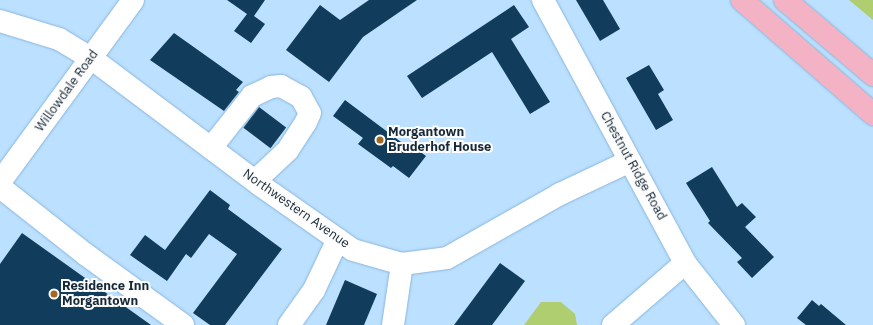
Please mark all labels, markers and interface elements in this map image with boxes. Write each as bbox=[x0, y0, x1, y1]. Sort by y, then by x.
street label: Willowdale Road bbox=[32, 47, 102, 135]
street label: Chestnut Ridge Road bbox=[597, 109, 669, 223]
place label: Morgantown Bruderhof House bbox=[388, 125, 491, 156]
marker: Morgantown Bruderhof House bbox=[375, 135, 385, 145]
street label: Northwestern Avenue bbox=[240, 166, 352, 252]
place label: Residence Inn Morgantown bbox=[62, 279, 149, 310]
marker: Residence Inn Morgantown bbox=[49, 289, 59, 299]

